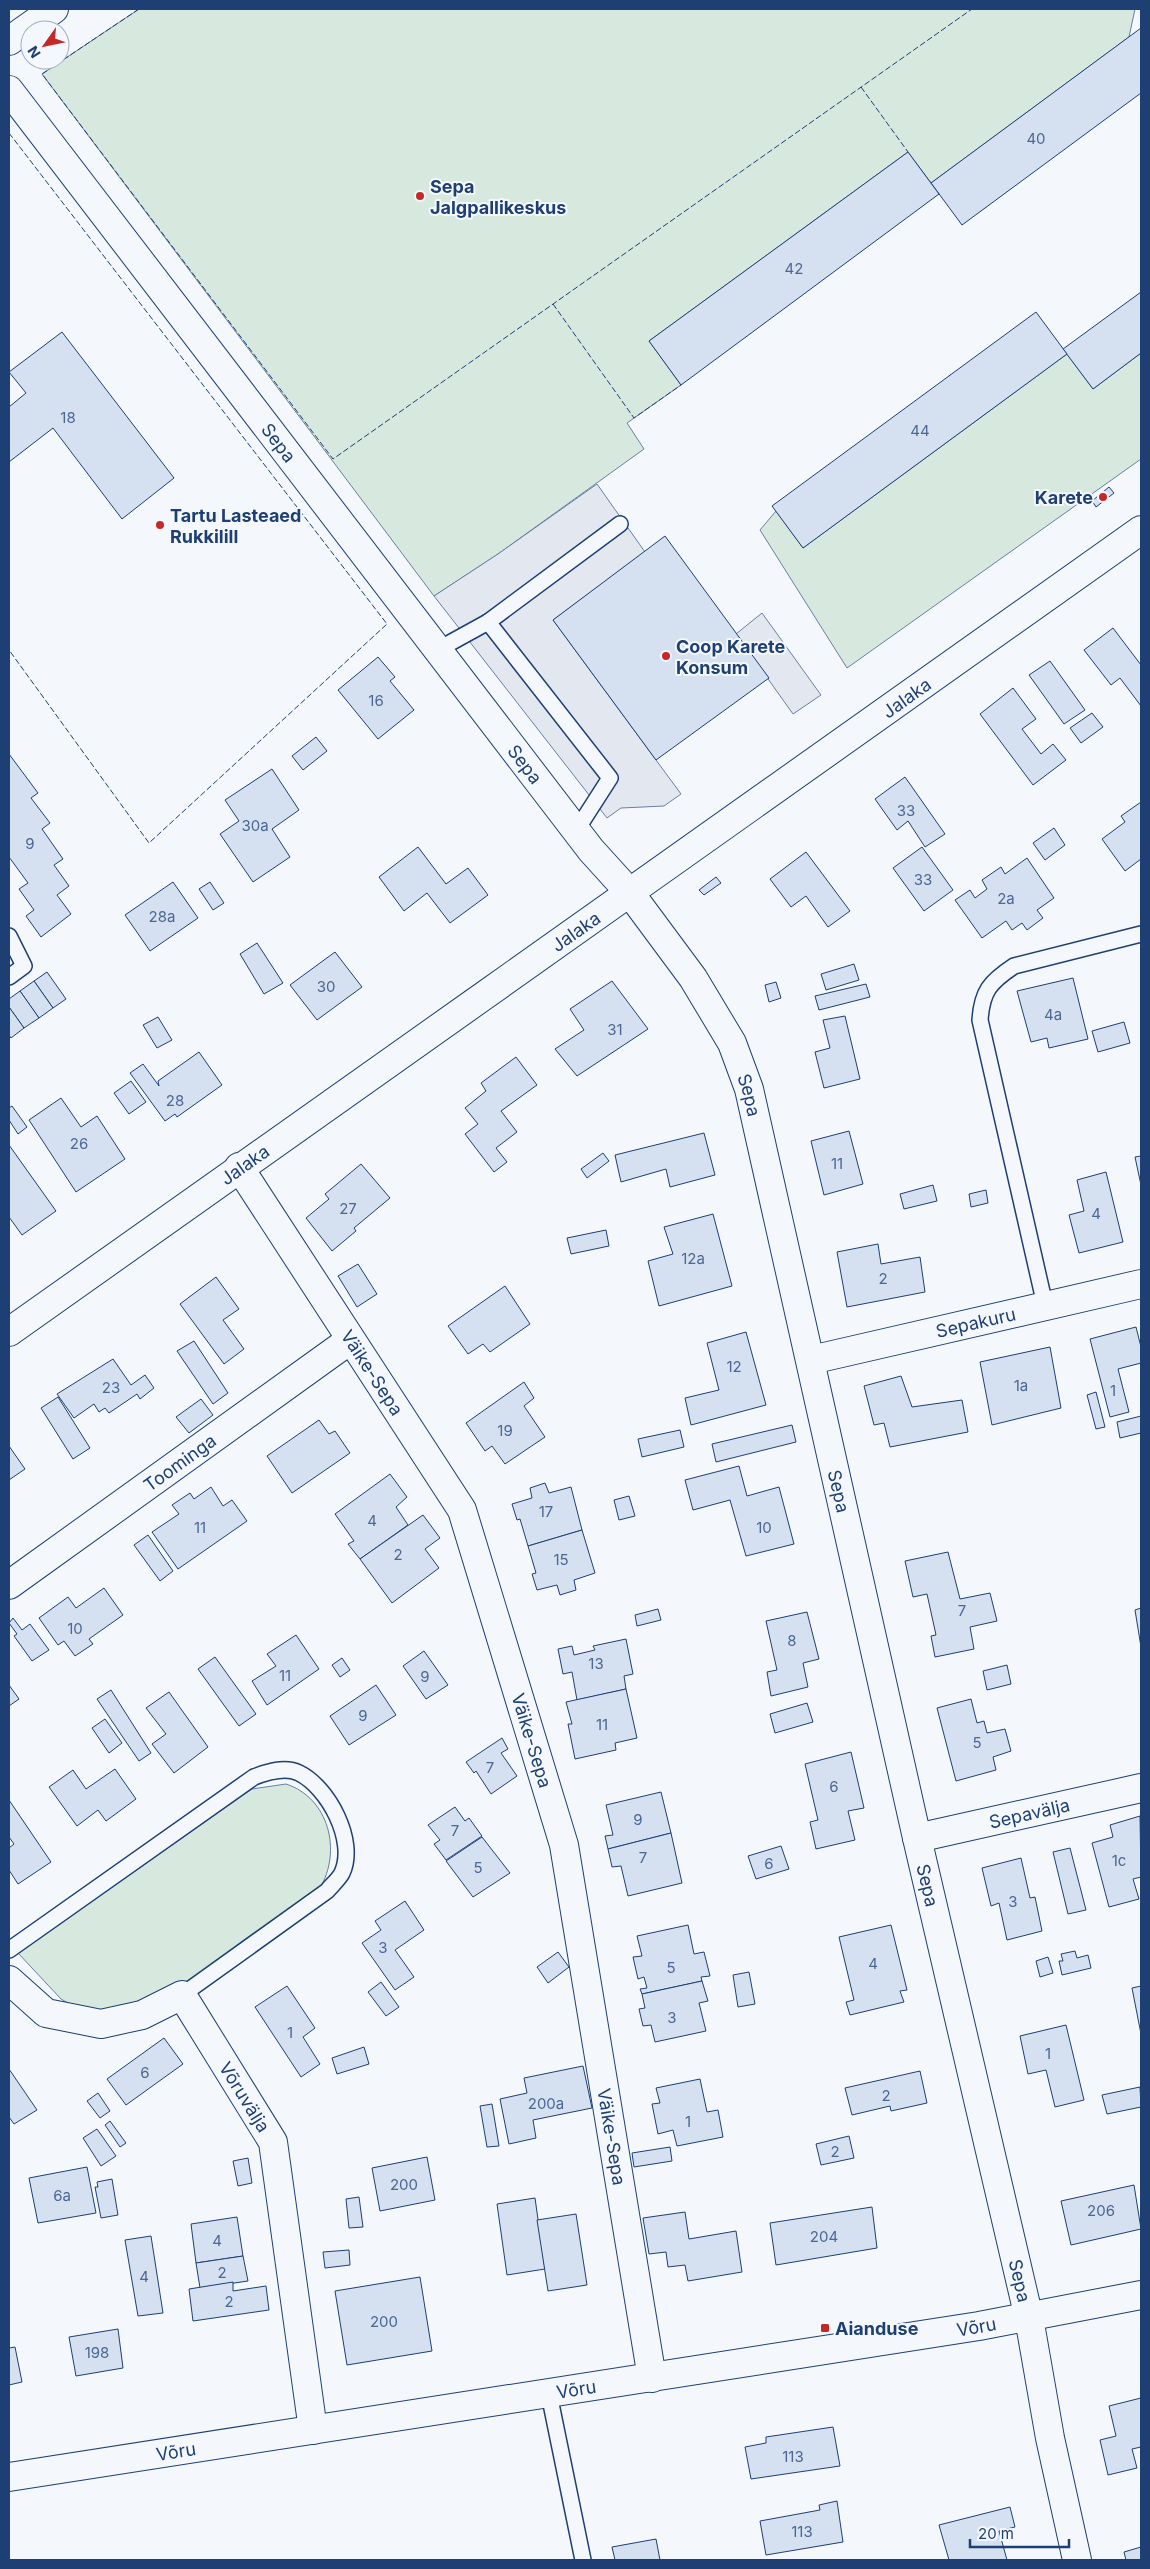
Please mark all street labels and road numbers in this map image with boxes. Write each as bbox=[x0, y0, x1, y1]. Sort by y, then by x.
street label: Sepa bbox=[257, 419, 300, 466]
street label: Jalaka bbox=[878, 673, 935, 722]
street label: Sepa bbox=[504, 740, 547, 788]
street label: Jalaka bbox=[547, 907, 604, 956]
street label: Sepa bbox=[734, 1071, 765, 1118]
street label: Jalaka bbox=[216, 1140, 273, 1189]
street label: Sepakuru bbox=[934, 1303, 1018, 1341]
street label: Väike-Sepa bbox=[337, 1326, 408, 1419]
street label: Toominga bbox=[139, 1430, 220, 1495]
street label: Sepa bbox=[824, 1468, 854, 1515]
street label: Väike-Sepa bbox=[508, 1691, 556, 1790]
street label: Sepavälja bbox=[987, 1794, 1072, 1832]
street label: Sepa bbox=[913, 1862, 943, 1909]
street label: Võruvälja bbox=[215, 2058, 275, 2136]
street label: Väike-Sepa bbox=[594, 2087, 630, 2187]
street label: Sepa bbox=[1005, 2257, 1035, 2304]
street label: Võru bbox=[955, 2312, 998, 2340]
street label: Võru bbox=[555, 2375, 597, 2402]
street label: Võru bbox=[155, 2438, 197, 2464]

